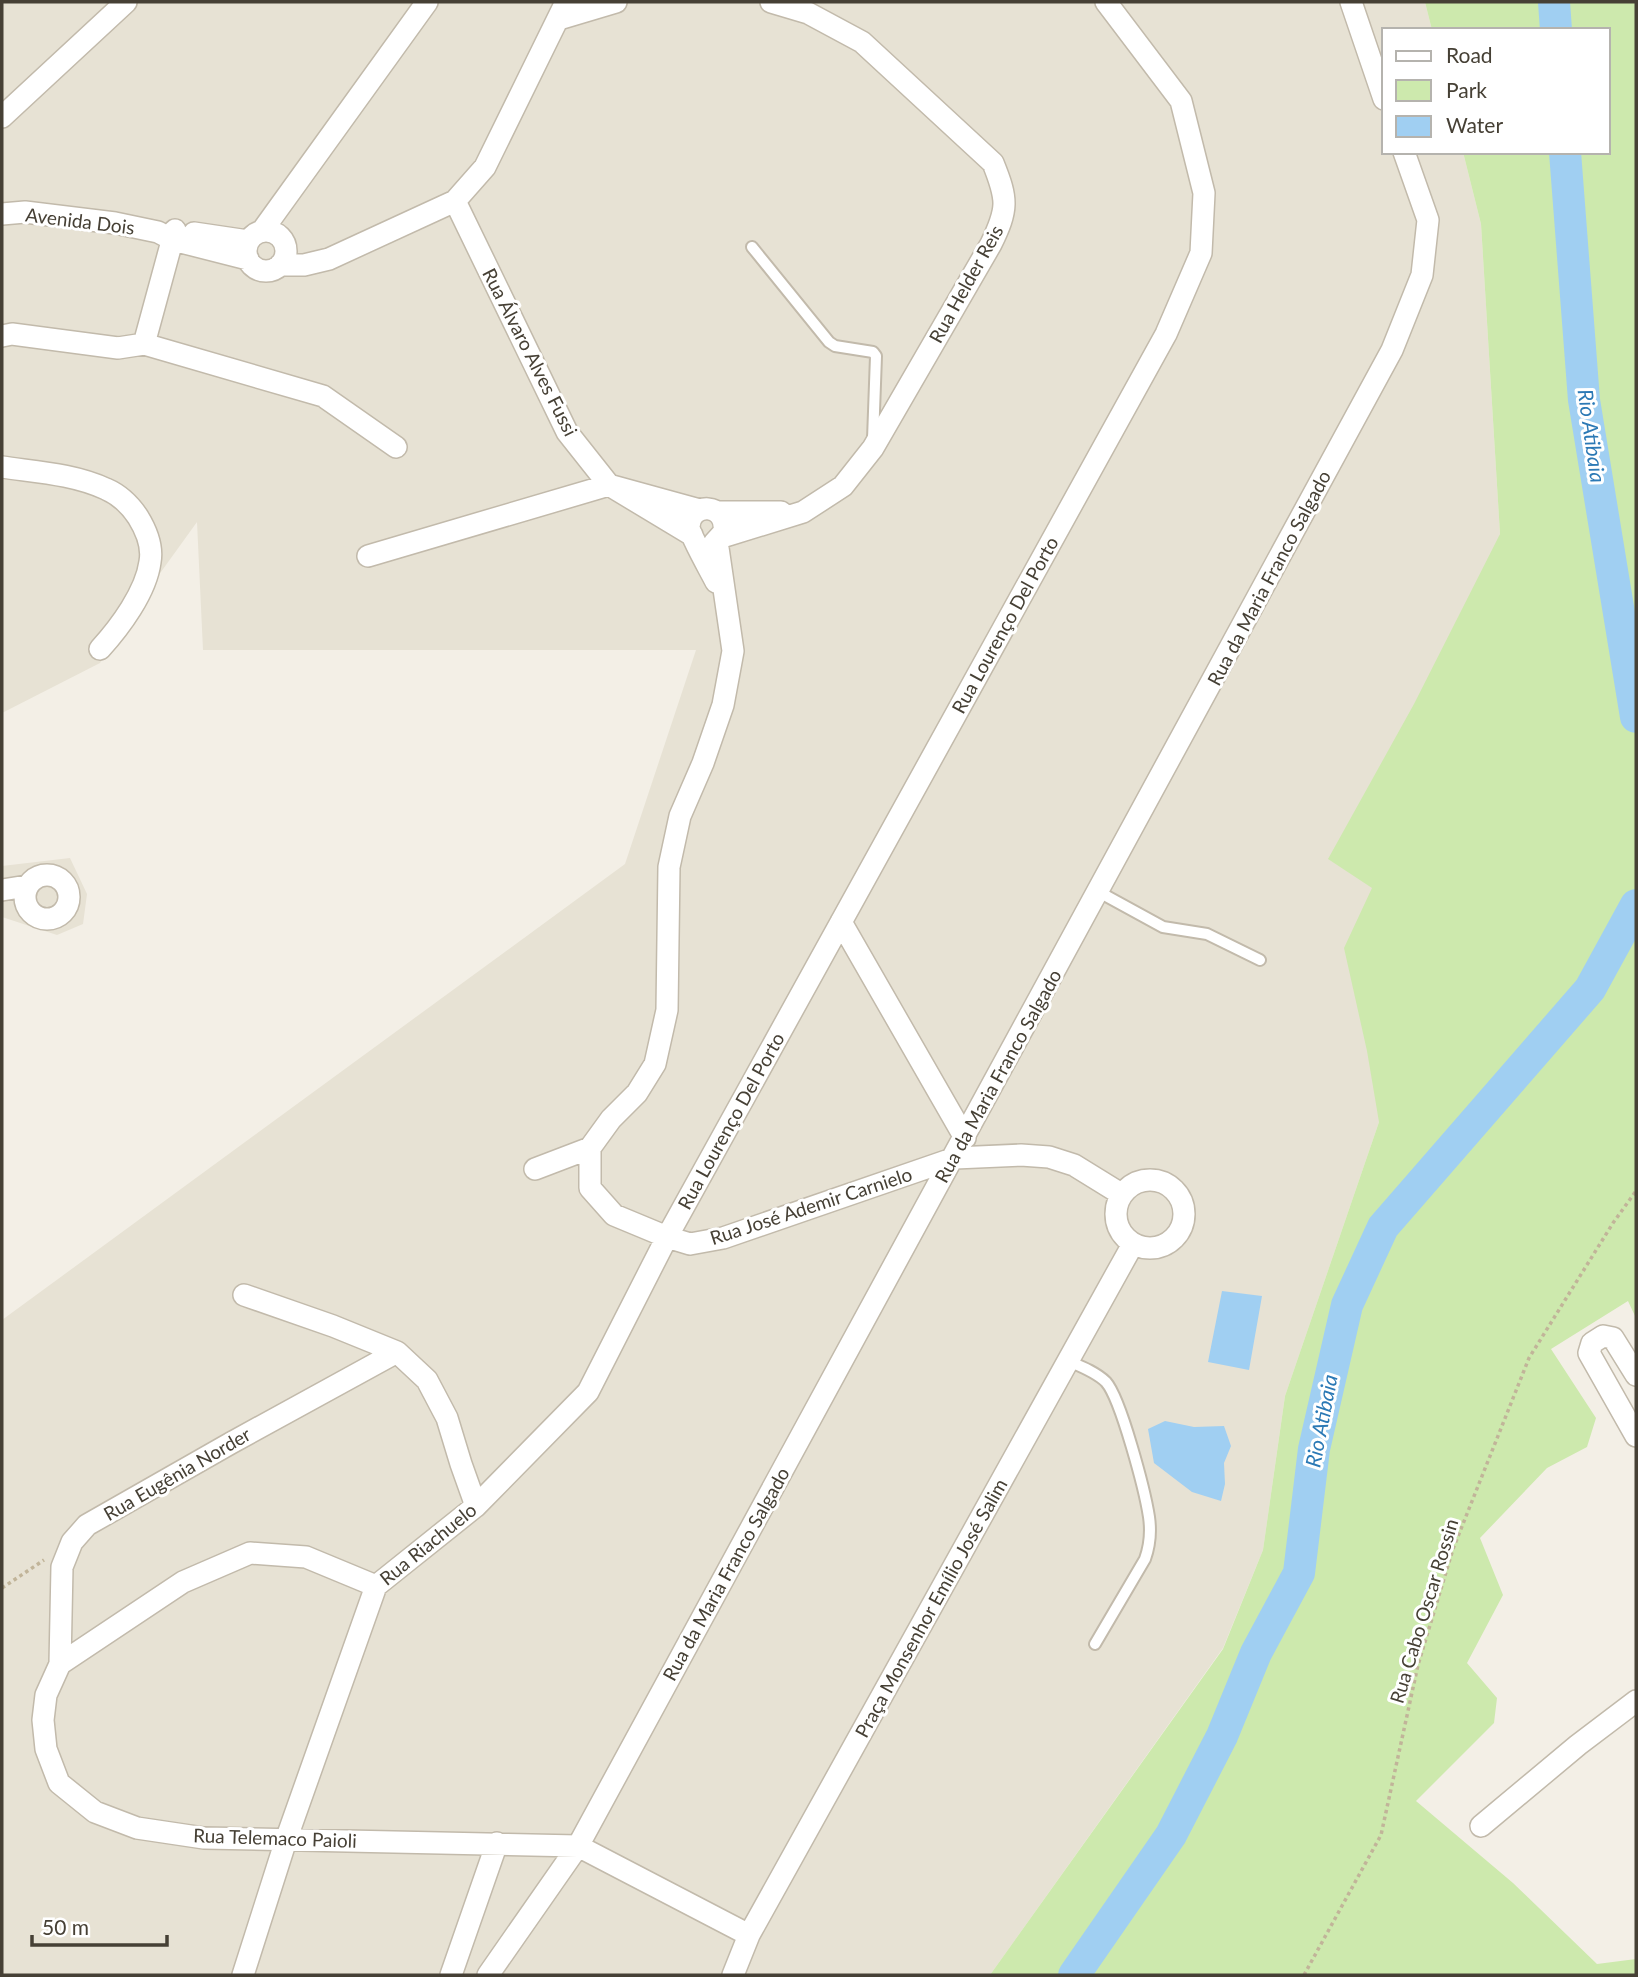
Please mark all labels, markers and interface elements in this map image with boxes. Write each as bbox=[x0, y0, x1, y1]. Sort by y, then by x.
legend bbox=[1382, 28, 1610, 154]
text: Road bbox=[1446, 42, 1493, 67]
text: Park bbox=[1446, 77, 1487, 102]
text: Water bbox=[1446, 112, 1503, 137]
street label: Avenida Dois bbox=[24, 202, 136, 239]
street label: Rua Helder Reis bbox=[924, 221, 1007, 347]
street label: Rua Álvaro Alves Fussi bbox=[478, 264, 583, 440]
water label: Rio Atibaia bbox=[1574, 387, 1611, 484]
street label: Rua da Maria Franco Salgado bbox=[1202, 466, 1335, 689]
street label: Rua Lourenço Del Porto bbox=[946, 532, 1063, 717]
street label: Rua da Maria Franco Salgado bbox=[929, 965, 1066, 1186]
street label: Rua Lourenço Del Porto bbox=[672, 1028, 789, 1213]
street label: Rua José Ademir Carnielo bbox=[707, 1162, 915, 1249]
water label: Rio Atibaia bbox=[1299, 1372, 1342, 1469]
street label: Rua Eugênia Norder bbox=[99, 1422, 254, 1525]
street label: Rua da Maria Franco Salgado bbox=[657, 1463, 794, 1684]
street label: Praça Monsenhor Emílio José Salim bbox=[850, 1474, 1012, 1741]
street label: Rua Riachuelo bbox=[375, 1498, 481, 1590]
street label: Rua Cabo Oscar Rossin bbox=[1385, 1516, 1463, 1706]
street label: Rua Telemaco Paioli bbox=[193, 1823, 357, 1852]
scale bar bbox=[32, 1904, 166, 1948]
text: 50 m bbox=[42, 1914, 89, 1939]

